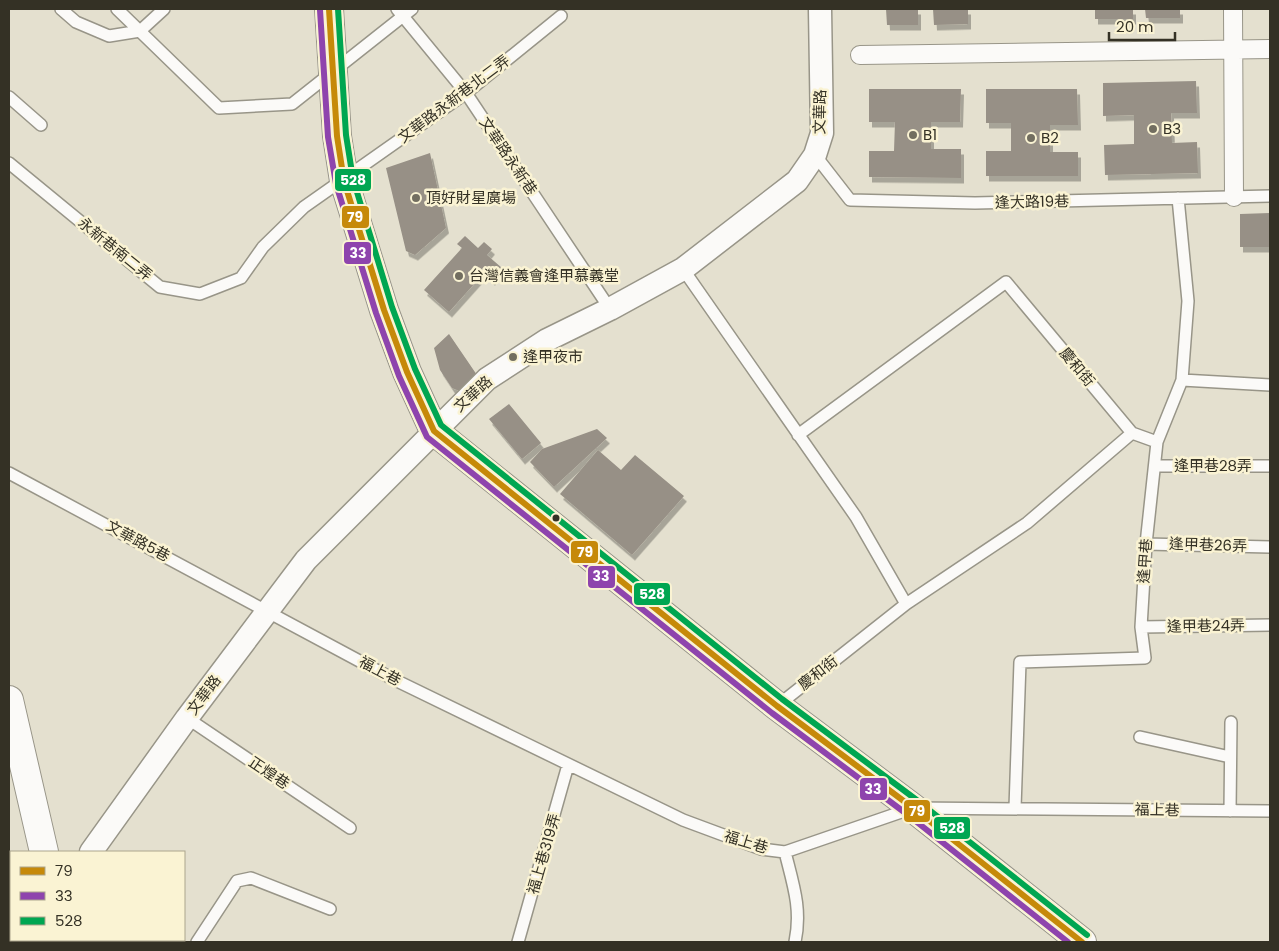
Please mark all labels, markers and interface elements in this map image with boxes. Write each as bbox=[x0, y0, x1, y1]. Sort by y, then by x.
scale bar bbox=[1109, 10, 1175, 42]
text: 20 m bbox=[1116, 16, 1154, 37]
street label: 文華路永新巷北二弄 bbox=[393, 50, 514, 148]
street label: 文華路 bbox=[809, 89, 830, 135]
street label: 文華路永新巷 bbox=[475, 113, 542, 199]
place label: B3 bbox=[1163, 118, 1181, 139]
marker: B3 bbox=[1147, 123, 1159, 135]
place label: B1 bbox=[923, 124, 937, 145]
place label: B2 bbox=[1041, 127, 1059, 148]
marker: B1 bbox=[907, 129, 919, 141]
marker: B2 bbox=[1025, 132, 1037, 144]
line badge: 528 bbox=[334, 168, 372, 192]
text: 528 bbox=[340, 170, 366, 190]
place label: 頂好財星廣場 bbox=[426, 187, 516, 208]
street label: 逢大路19巷 bbox=[995, 190, 1069, 213]
marker: 頂好財星廣場 bbox=[410, 192, 422, 204]
line badge: 79 bbox=[341, 205, 370, 229]
text: 79 bbox=[347, 207, 363, 227]
street label: 永新巷南二弄 bbox=[74, 212, 157, 285]
line badge: 33 bbox=[343, 241, 372, 265]
text: 33 bbox=[350, 243, 366, 263]
place label: 台灣信義會逢甲慕義堂 bbox=[469, 265, 619, 286]
marker: 台灣信義會逢甲慕義堂 bbox=[453, 270, 465, 282]
street label: 慶和街 bbox=[1055, 343, 1100, 391]
place label: 逢甲夜市 bbox=[523, 346, 583, 367]
marker: 逢甲夜市 bbox=[507, 351, 519, 363]
street label: 文華路 bbox=[449, 371, 496, 416]
street label: 逢甲巷28弄 bbox=[1174, 455, 1252, 476]
unlabelled marker bbox=[551, 513, 561, 523]
street label: 文華路5巷 bbox=[103, 515, 174, 566]
street label: 逢甲巷26弄 bbox=[1169, 533, 1247, 556]
street label: 逢甲巷 bbox=[1132, 538, 1157, 584]
line badge: 79 bbox=[570, 540, 599, 564]
text: 79 bbox=[577, 542, 593, 562]
line badge: 33 bbox=[587, 565, 616, 589]
text: 33 bbox=[593, 566, 609, 586]
line badge: 528 bbox=[633, 582, 671, 606]
text: 528 bbox=[639, 584, 665, 604]
street label: 逢甲巷24弄 bbox=[1167, 614, 1245, 637]
street label: 慶和街 bbox=[793, 650, 842, 695]
street label: 福上巷 bbox=[355, 651, 405, 690]
street label: 文華路 bbox=[182, 670, 226, 719]
street label: 正煌巷 bbox=[245, 751, 294, 794]
line badge: 33 bbox=[859, 777, 888, 801]
text: 33 bbox=[865, 779, 881, 799]
line badge: 79 bbox=[903, 799, 931, 823]
street label: 福上巷 bbox=[1134, 799, 1180, 820]
text: 79 bbox=[909, 801, 925, 821]
street label: 福上巷319弄 bbox=[522, 811, 565, 897]
line badge: 528 bbox=[933, 816, 971, 840]
text: 528 bbox=[939, 818, 965, 838]
street label: 福上巷 bbox=[722, 825, 771, 858]
legend bbox=[10, 851, 185, 941]
text: 79 bbox=[55, 860, 73, 881]
text: 33 bbox=[55, 885, 73, 906]
text: 528 bbox=[55, 910, 83, 931]

